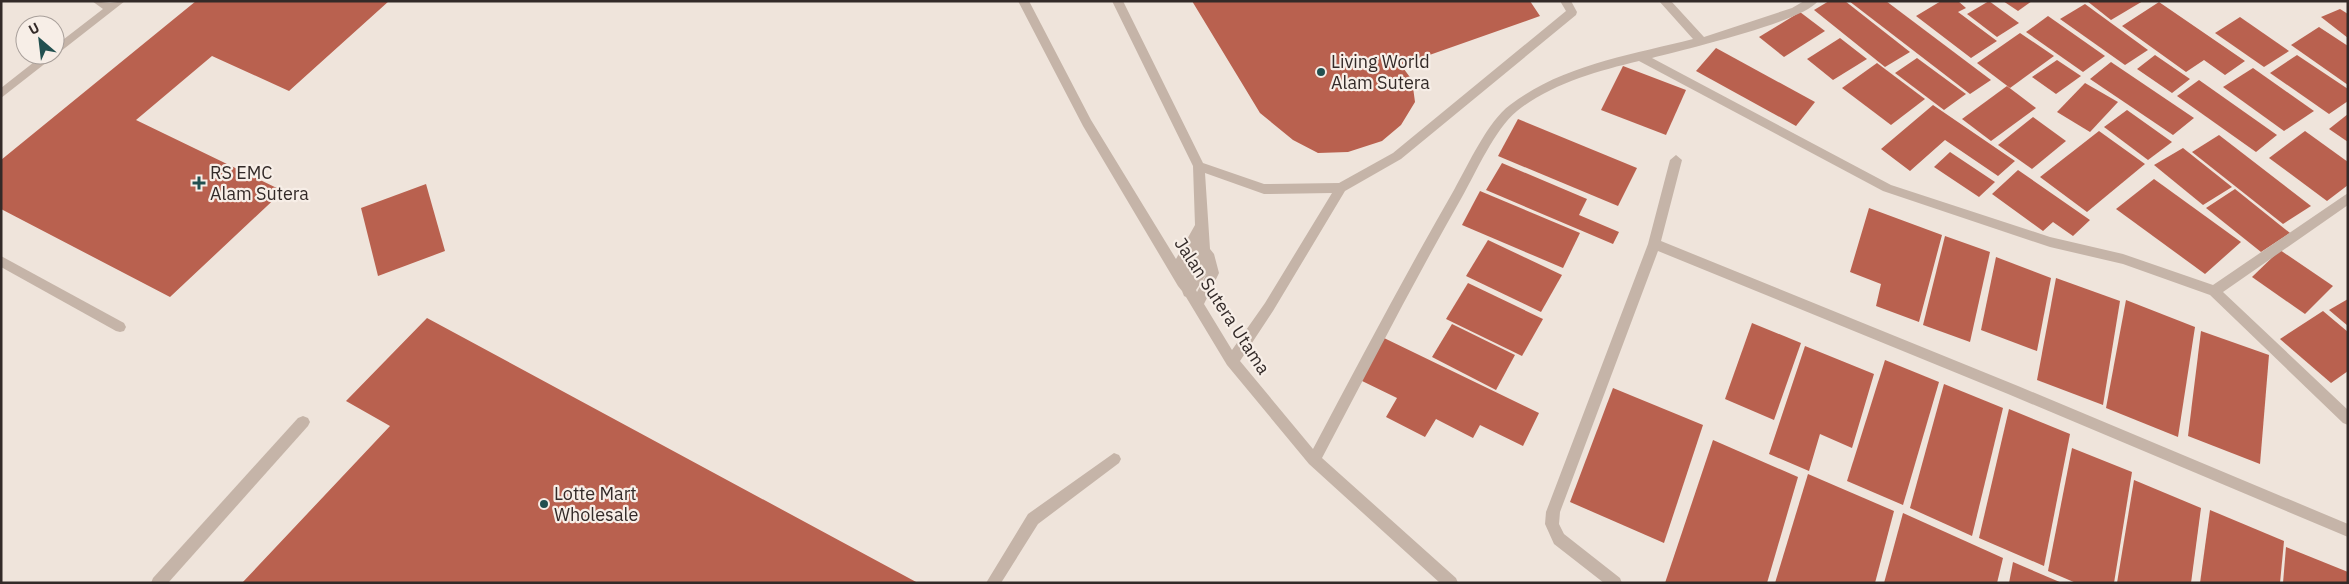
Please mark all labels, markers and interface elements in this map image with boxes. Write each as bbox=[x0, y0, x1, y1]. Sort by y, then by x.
north arrow bbox=[15, 15, 65, 65]
text: U bbox=[25, 18, 42, 39]
place label: Living World Alam Sutera bbox=[1331, 50, 1430, 94]
marker: Living World Alam Sutera bbox=[1315, 66, 1327, 78]
place label: RS EMC Alam Sutera bbox=[210, 161, 309, 205]
marker: RS EMC Alam Sutera bbox=[192, 176, 206, 190]
street label: Jalan Sutera Utama bbox=[1170, 233, 1275, 379]
place label: Lotte Mart Wholesale bbox=[554, 482, 638, 526]
marker: Lotte Mart Wholesale bbox=[538, 498, 550, 510]

